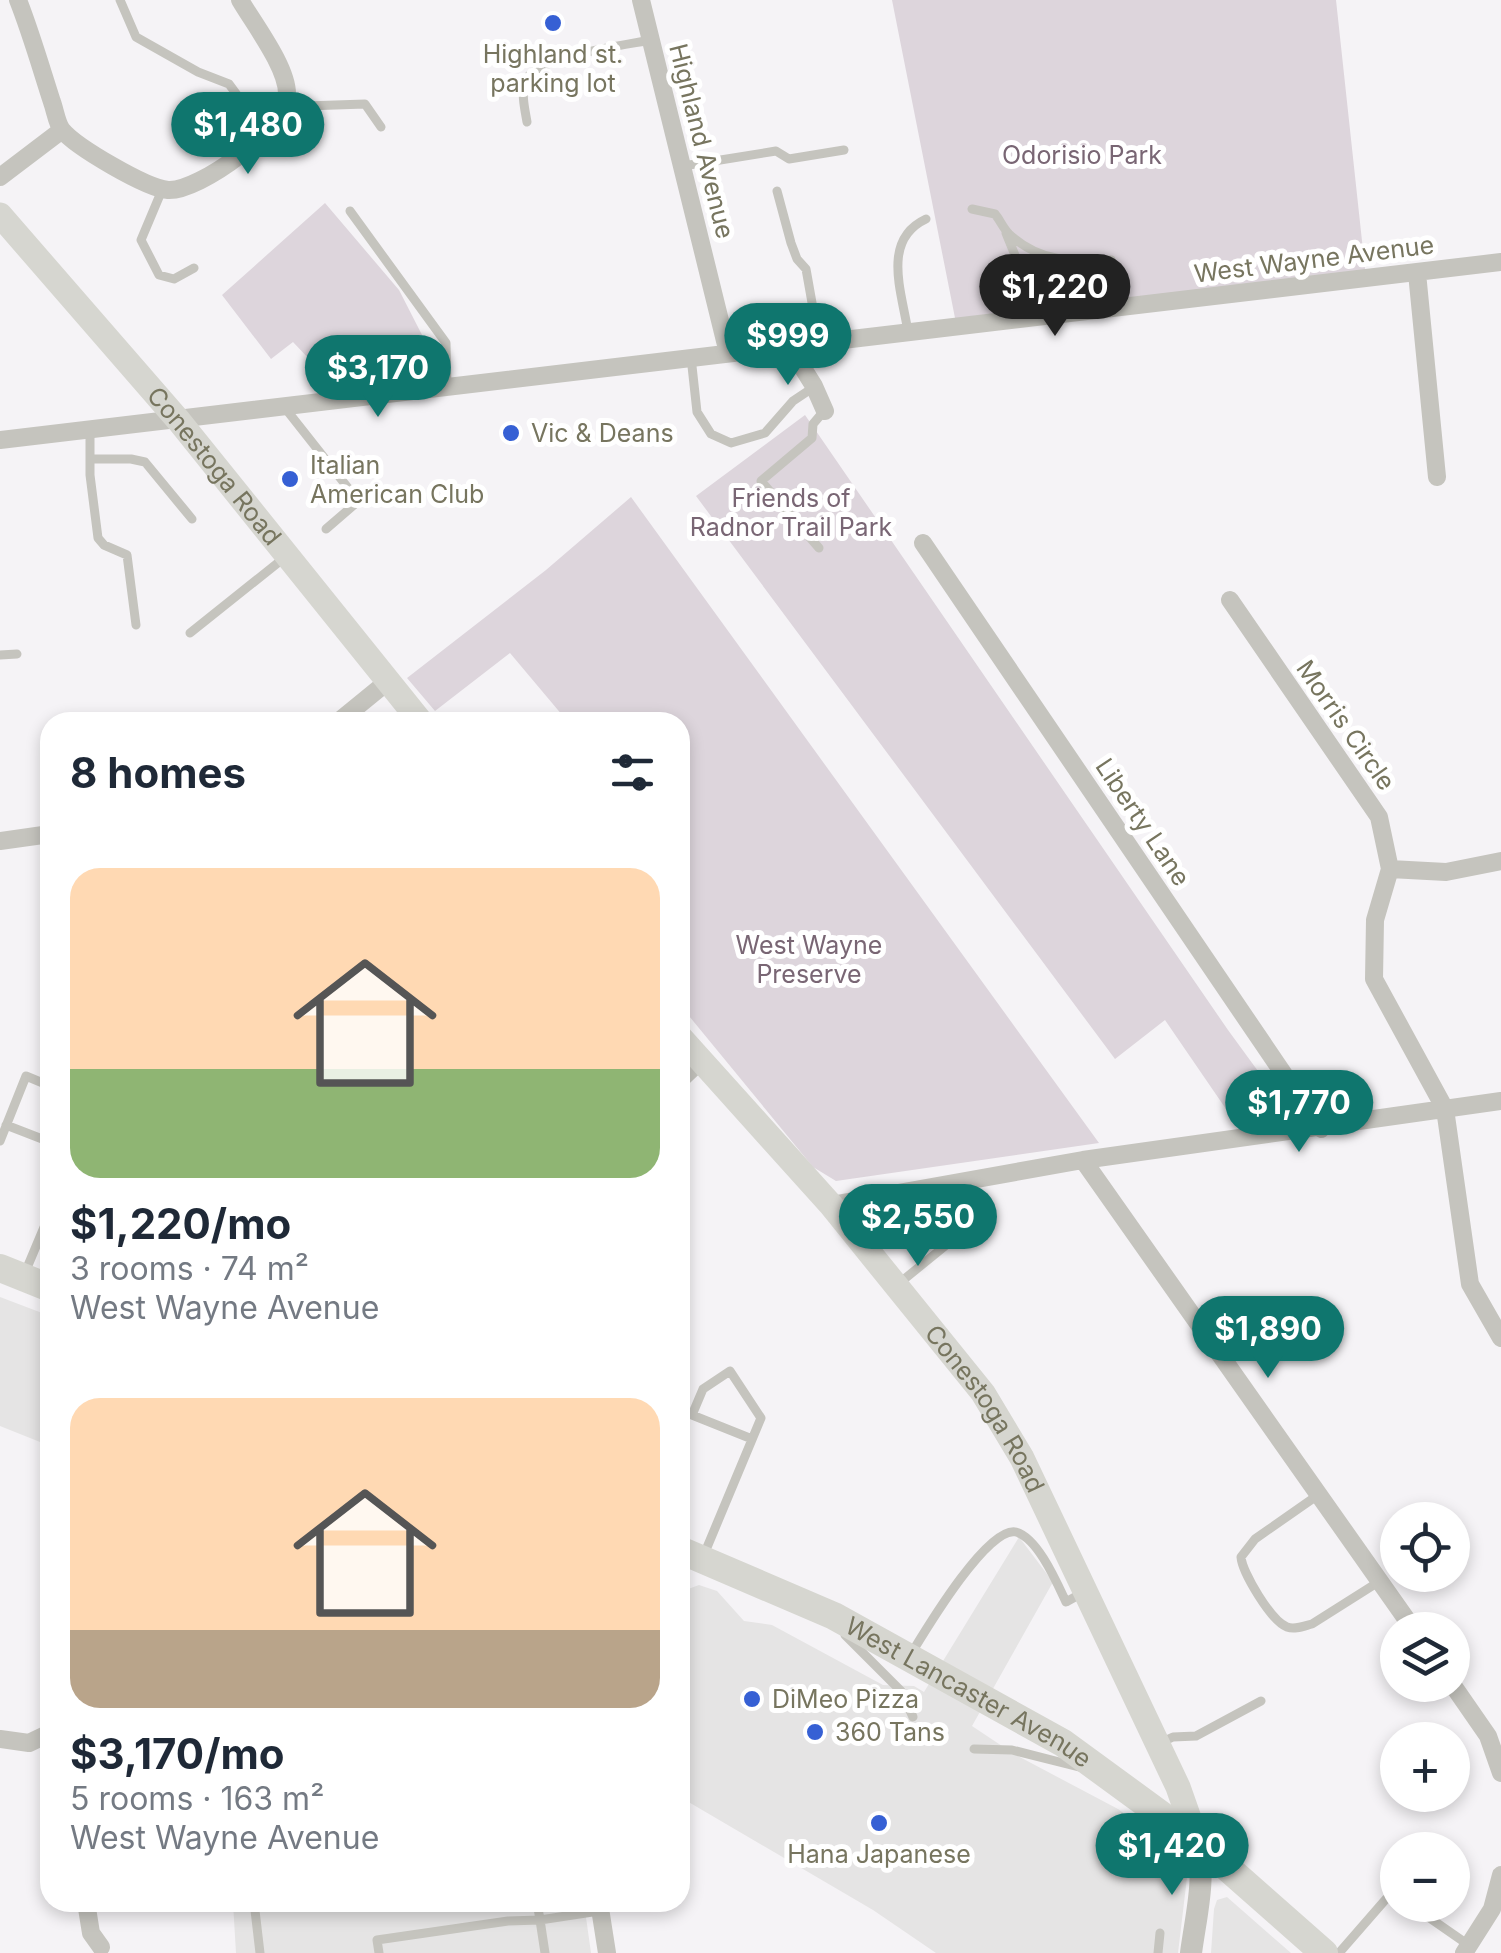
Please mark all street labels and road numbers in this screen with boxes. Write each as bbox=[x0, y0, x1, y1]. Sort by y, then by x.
street label: Highland Avenue bbox=[663, 40, 741, 242]
street label: West Wayne Avenue bbox=[1192, 229, 1436, 289]
street label: Conestoga Road bbox=[141, 380, 288, 551]
street label: Morris Circle bbox=[1290, 654, 1402, 796]
street label: Liberty Lane bbox=[1089, 753, 1197, 891]
street label: Conestoga Road bbox=[919, 1319, 1051, 1497]
street label: West Lancaster Avenue bbox=[840, 1610, 1097, 1774]

